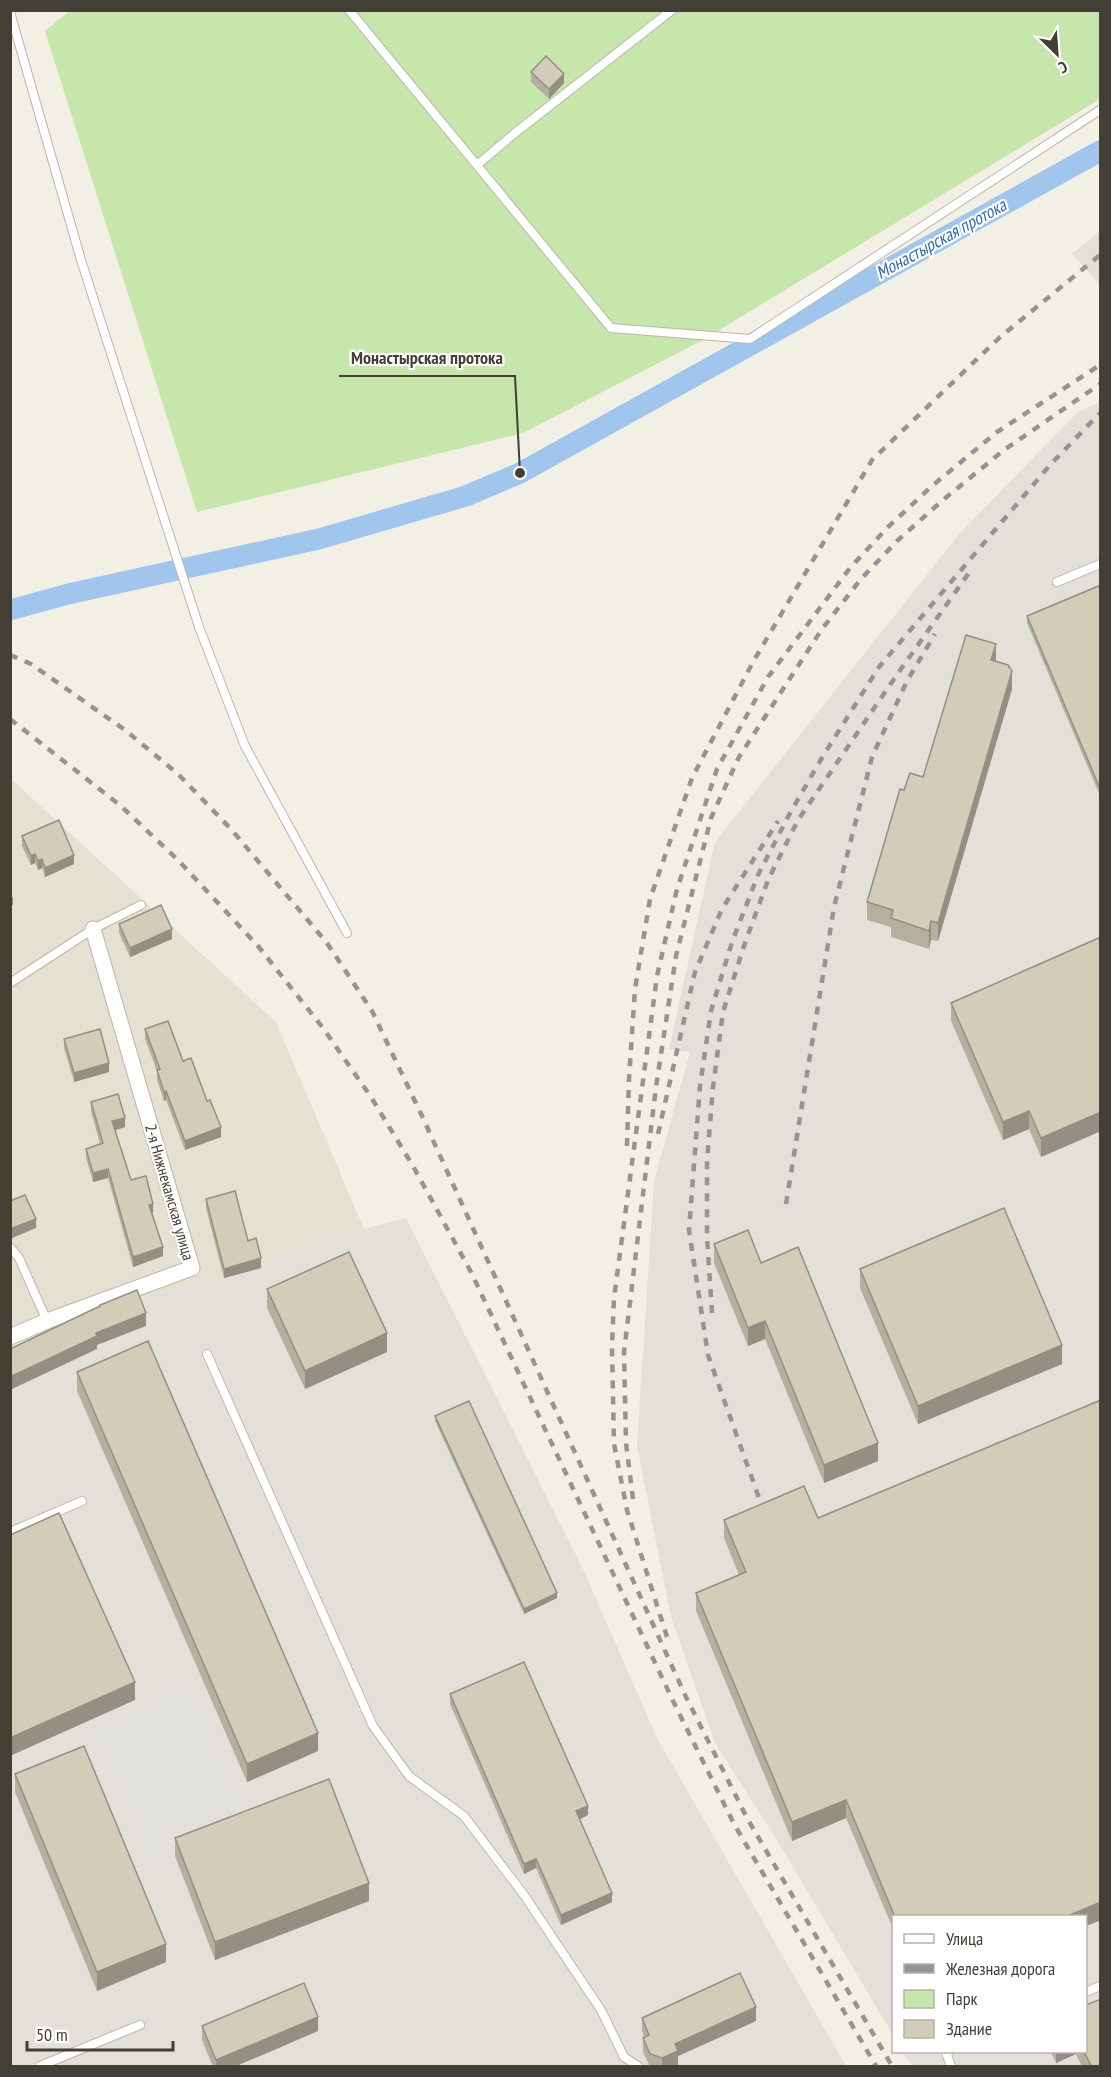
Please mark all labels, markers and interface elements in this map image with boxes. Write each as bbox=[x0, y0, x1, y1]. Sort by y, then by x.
north arrow bbox=[1027, 24, 1087, 84]
text: С bbox=[1055, 57, 1071, 78]
water label: Монастырская протока bbox=[871, 193, 1011, 284]
callout: Монастырская протока bbox=[339, 340, 515, 376]
text: Монастырская протока bbox=[351, 346, 503, 369]
street label: 2-я Нижнекамская улица bbox=[141, 1122, 199, 1262]
legend bbox=[892, 1915, 1087, 2053]
text: Улица bbox=[946, 1927, 983, 1950]
text: Железная дорога bbox=[945, 1957, 1055, 1980]
text: Парк bbox=[946, 1987, 977, 2010]
scale bar bbox=[27, 2014, 172, 2052]
text: Здание bbox=[946, 2017, 992, 2040]
text: 50 m bbox=[36, 2023, 68, 2046]

